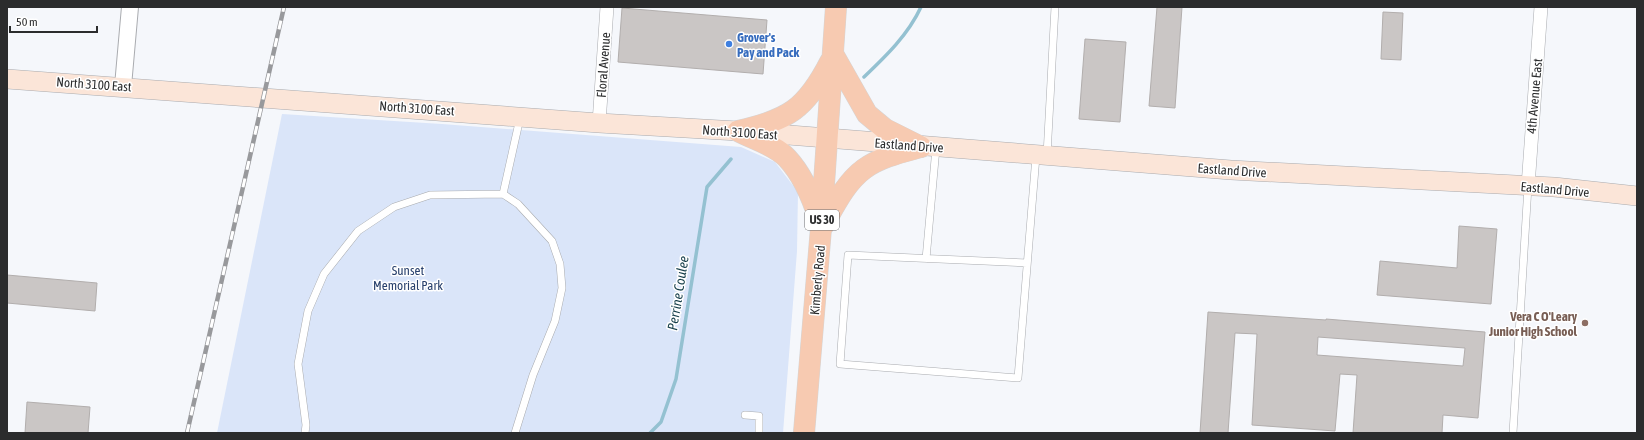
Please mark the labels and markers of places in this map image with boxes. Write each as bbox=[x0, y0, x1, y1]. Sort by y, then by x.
place label: Grover's Pay and Pack bbox=[737, 30, 800, 60]
marker: Grover's Pay and Pack bbox=[724, 39, 734, 49]
place label: Vera C O'Leary Junior High School bbox=[1488, 309, 1578, 339]
marker: Vera C O'Leary Junior High School bbox=[1580, 318, 1590, 328]

